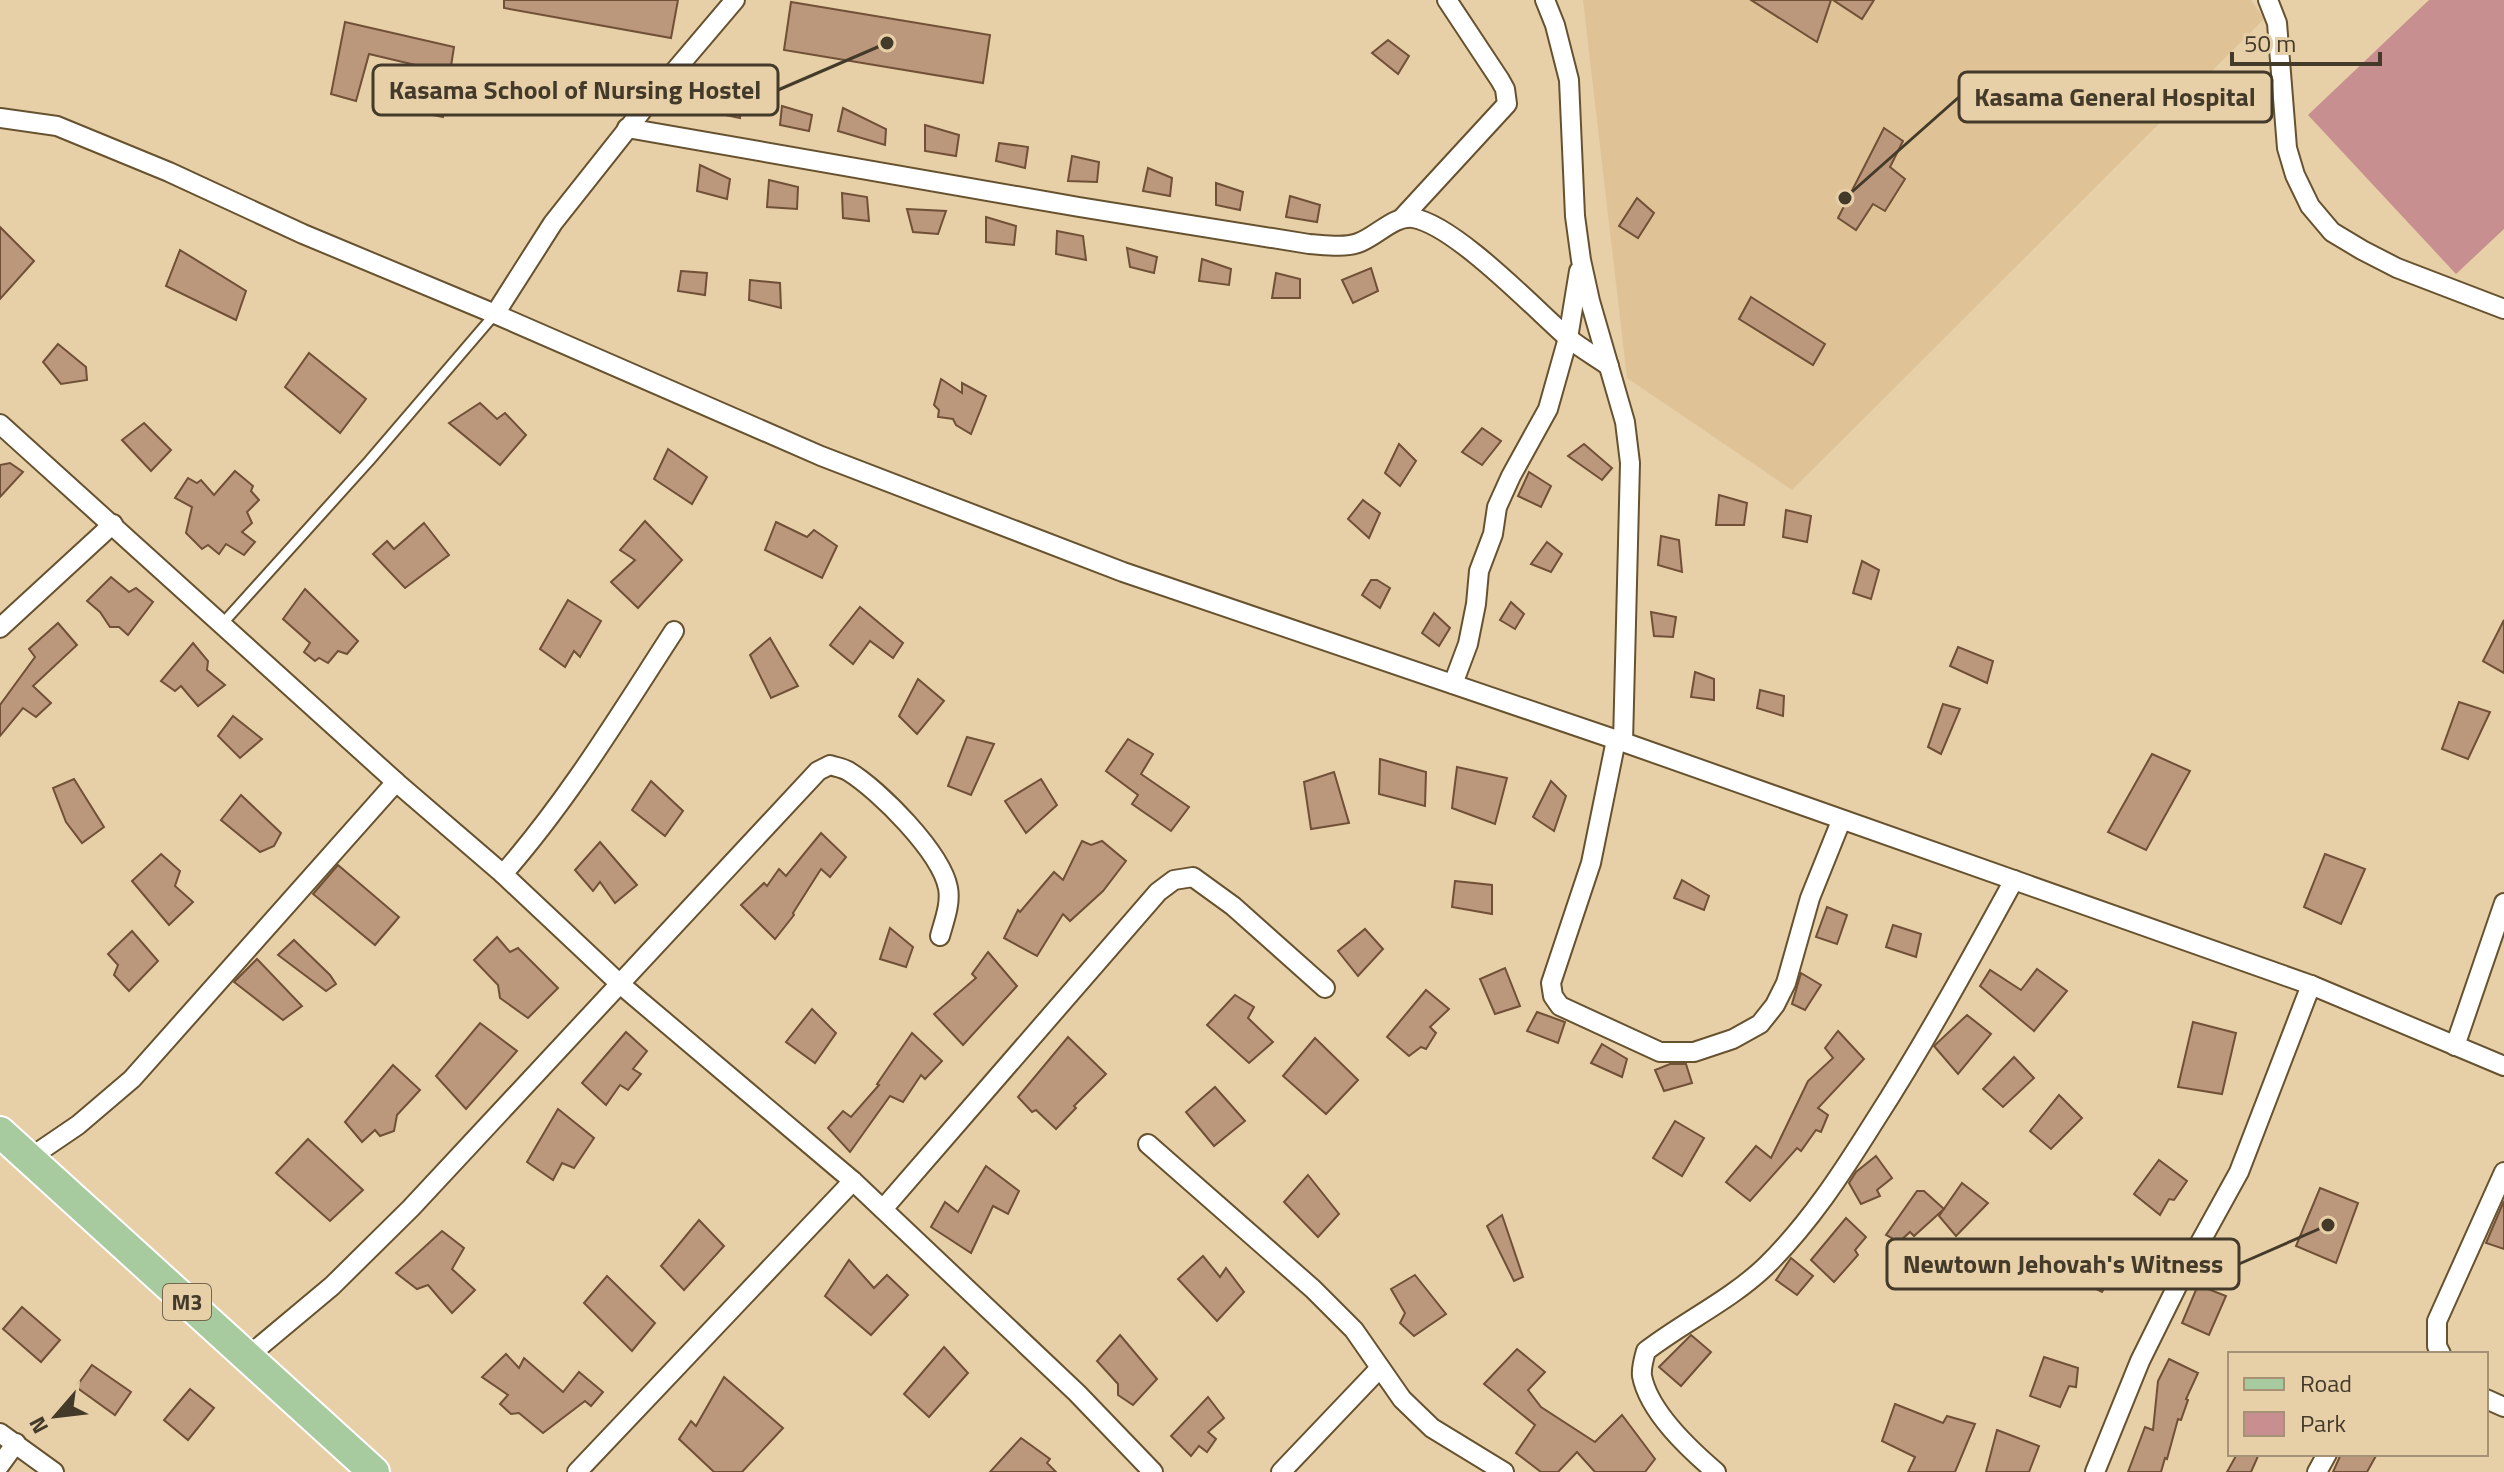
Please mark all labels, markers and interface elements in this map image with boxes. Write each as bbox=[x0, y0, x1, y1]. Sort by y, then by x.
scale bar bbox=[2232, 16, 2380, 66]
text: 50 m bbox=[2244, 25, 2296, 61]
callout: Kasama School of Nursing Hostel bbox=[373, 65, 778, 115]
text: Kasama School of Nursing Hostel bbox=[389, 70, 761, 109]
callout: Kasama General Hospital bbox=[1959, 72, 2272, 122]
text: Kasama General Hospital bbox=[1974, 77, 2256, 116]
callout: Newtown Jehovah's Witness bbox=[1887, 1239, 2239, 1289]
text: Newtown Jehovah's Witness bbox=[1903, 1244, 2223, 1283]
road number: M3 bbox=[163, 1284, 211, 1320]
legend bbox=[2228, 1352, 2488, 1456]
text: Road bbox=[2300, 1365, 2352, 1401]
north arrow bbox=[16, 1376, 96, 1456]
text: Park bbox=[2300, 1405, 2346, 1441]
text: N bbox=[20, 1411, 57, 1440]

